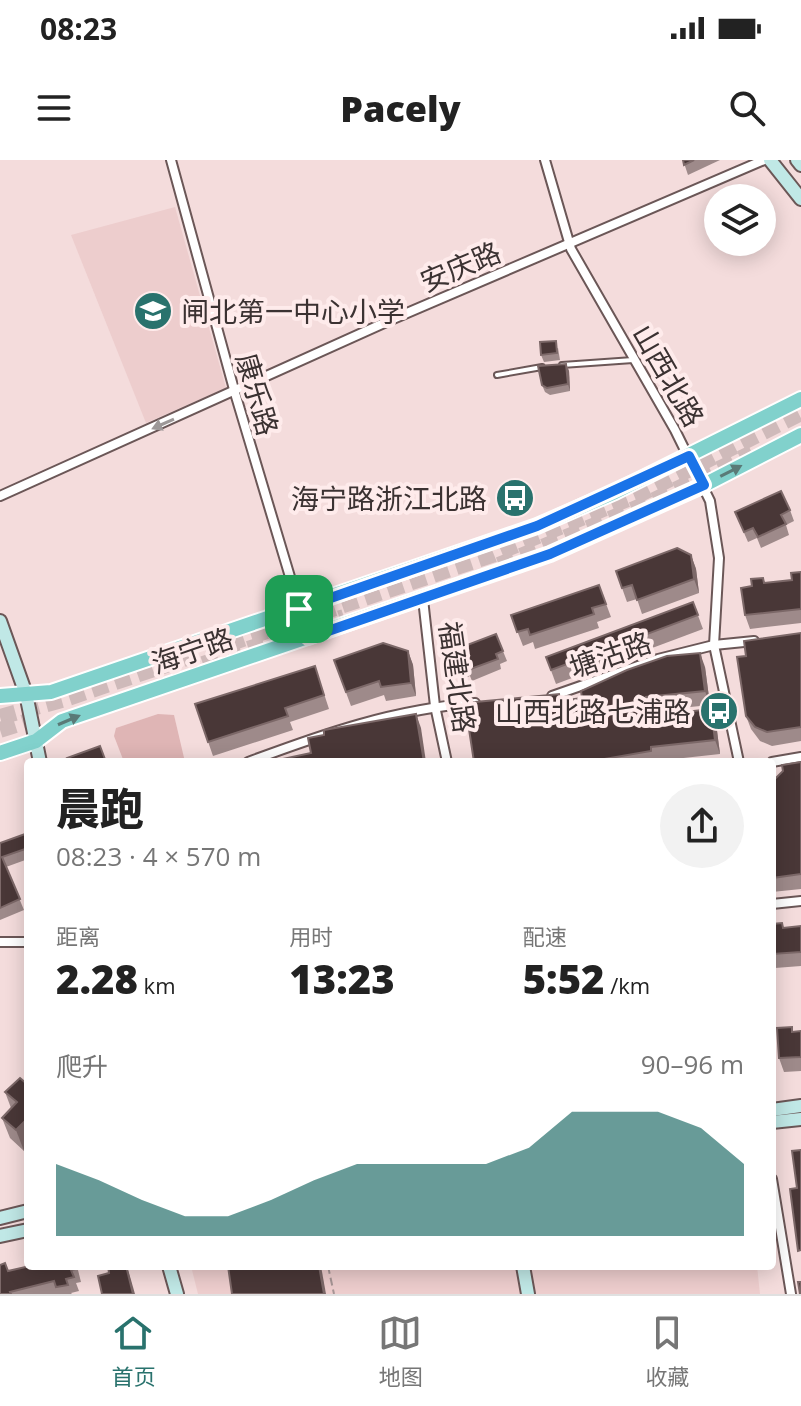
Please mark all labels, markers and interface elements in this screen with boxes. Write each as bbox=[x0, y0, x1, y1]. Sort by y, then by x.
text: 08:23 bbox=[40, 8, 117, 49]
text: Pacely bbox=[340, 84, 461, 133]
icon: menu bbox=[32, 86, 76, 130]
icon: search bbox=[725, 86, 769, 130]
map controls bbox=[704, 184, 776, 256]
button: layers bbox=[704, 184, 776, 256]
street label: 安庆路 bbox=[414, 232, 506, 300]
school or university icon: 闸北第一中心小学 bbox=[132, 290, 174, 332]
place label: 闸北第一中心小学 bbox=[181, 292, 405, 330]
street label: 山西北路 bbox=[625, 317, 713, 433]
street label: 康乐路 bbox=[228, 348, 288, 440]
one-way arrow bbox=[151, 418, 175, 431]
one-way arrow bbox=[720, 464, 743, 478]
bus stop icon: 海宁路浙江北路 bbox=[494, 477, 536, 519]
place label: 海宁路浙江北路 bbox=[291, 479, 487, 517]
pin bbox=[265, 575, 333, 643]
icon: arrive bbox=[277, 587, 321, 631]
street label: 海宁路 bbox=[146, 618, 238, 682]
street label: 福建北路 bbox=[431, 619, 485, 735]
street label: 塘沽路 bbox=[564, 622, 656, 686]
bus stop icon: 山西北路七浦路 bbox=[698, 690, 740, 732]
place label: 山西北路七浦路 bbox=[495, 692, 691, 730]
one-way arrow bbox=[58, 713, 81, 726]
text: 晨跑 bbox=[56, 778, 144, 838]
button: share bbox=[660, 784, 744, 868]
text: 08:23 · 4 × 570 m bbox=[56, 838, 261, 874]
text: 距离 bbox=[56, 921, 100, 951]
text: 用时 bbox=[289, 921, 333, 951]
text: 配速 bbox=[523, 921, 567, 951]
text: 2.28 bbox=[56, 951, 138, 1006]
text: 13:23 bbox=[289, 951, 395, 1006]
text: 5:52 bbox=[523, 951, 605, 1006]
text: km bbox=[138, 970, 176, 1000]
text: /km bbox=[605, 970, 650, 1000]
text: 90–96 m bbox=[641, 1046, 744, 1082]
text: 爬升 bbox=[56, 1048, 108, 1084]
tab: 首页 bbox=[111, 1311, 156, 1391]
tab: 地图 bbox=[378, 1311, 423, 1391]
tab: 收藏 bbox=[645, 1311, 690, 1391]

